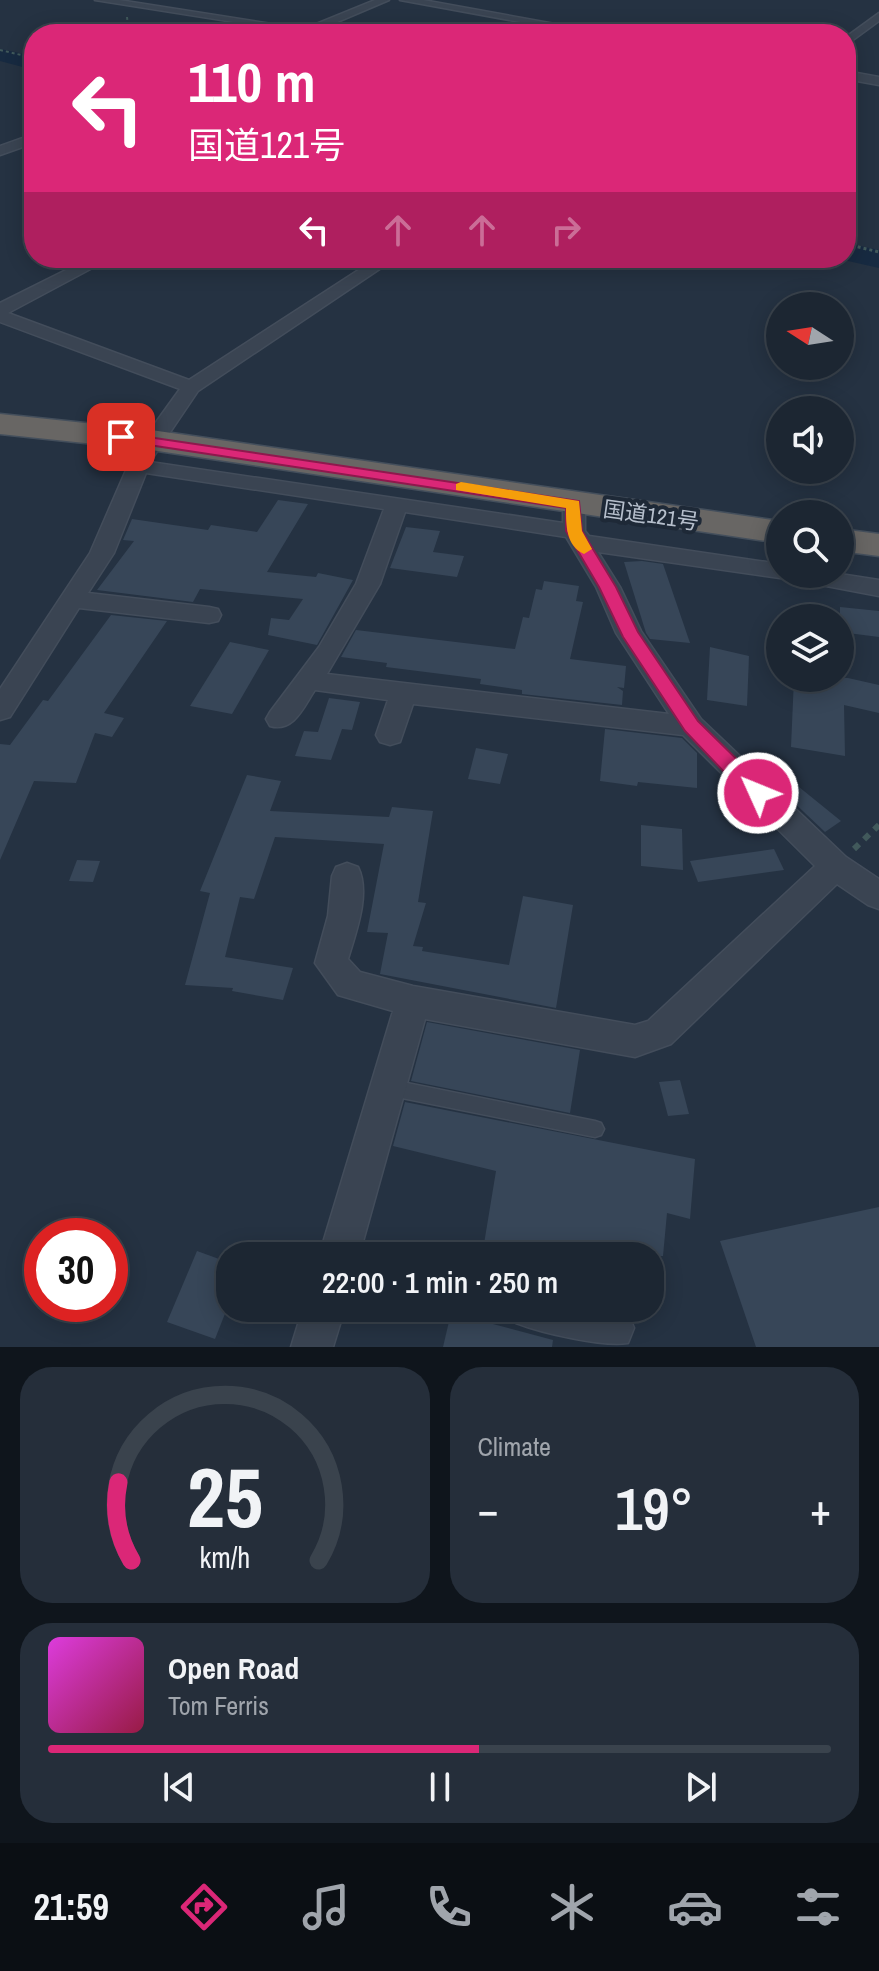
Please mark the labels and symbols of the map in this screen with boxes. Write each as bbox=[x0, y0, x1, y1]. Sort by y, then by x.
north arrow bbox=[766, 292, 854, 380]
pin bbox=[87, 403, 155, 471]
street label: 国道121号 bbox=[601, 493, 701, 537]
position arrow bbox=[716, 751, 800, 835]
speed limit sign: 30 bbox=[24, 1218, 128, 1322]

